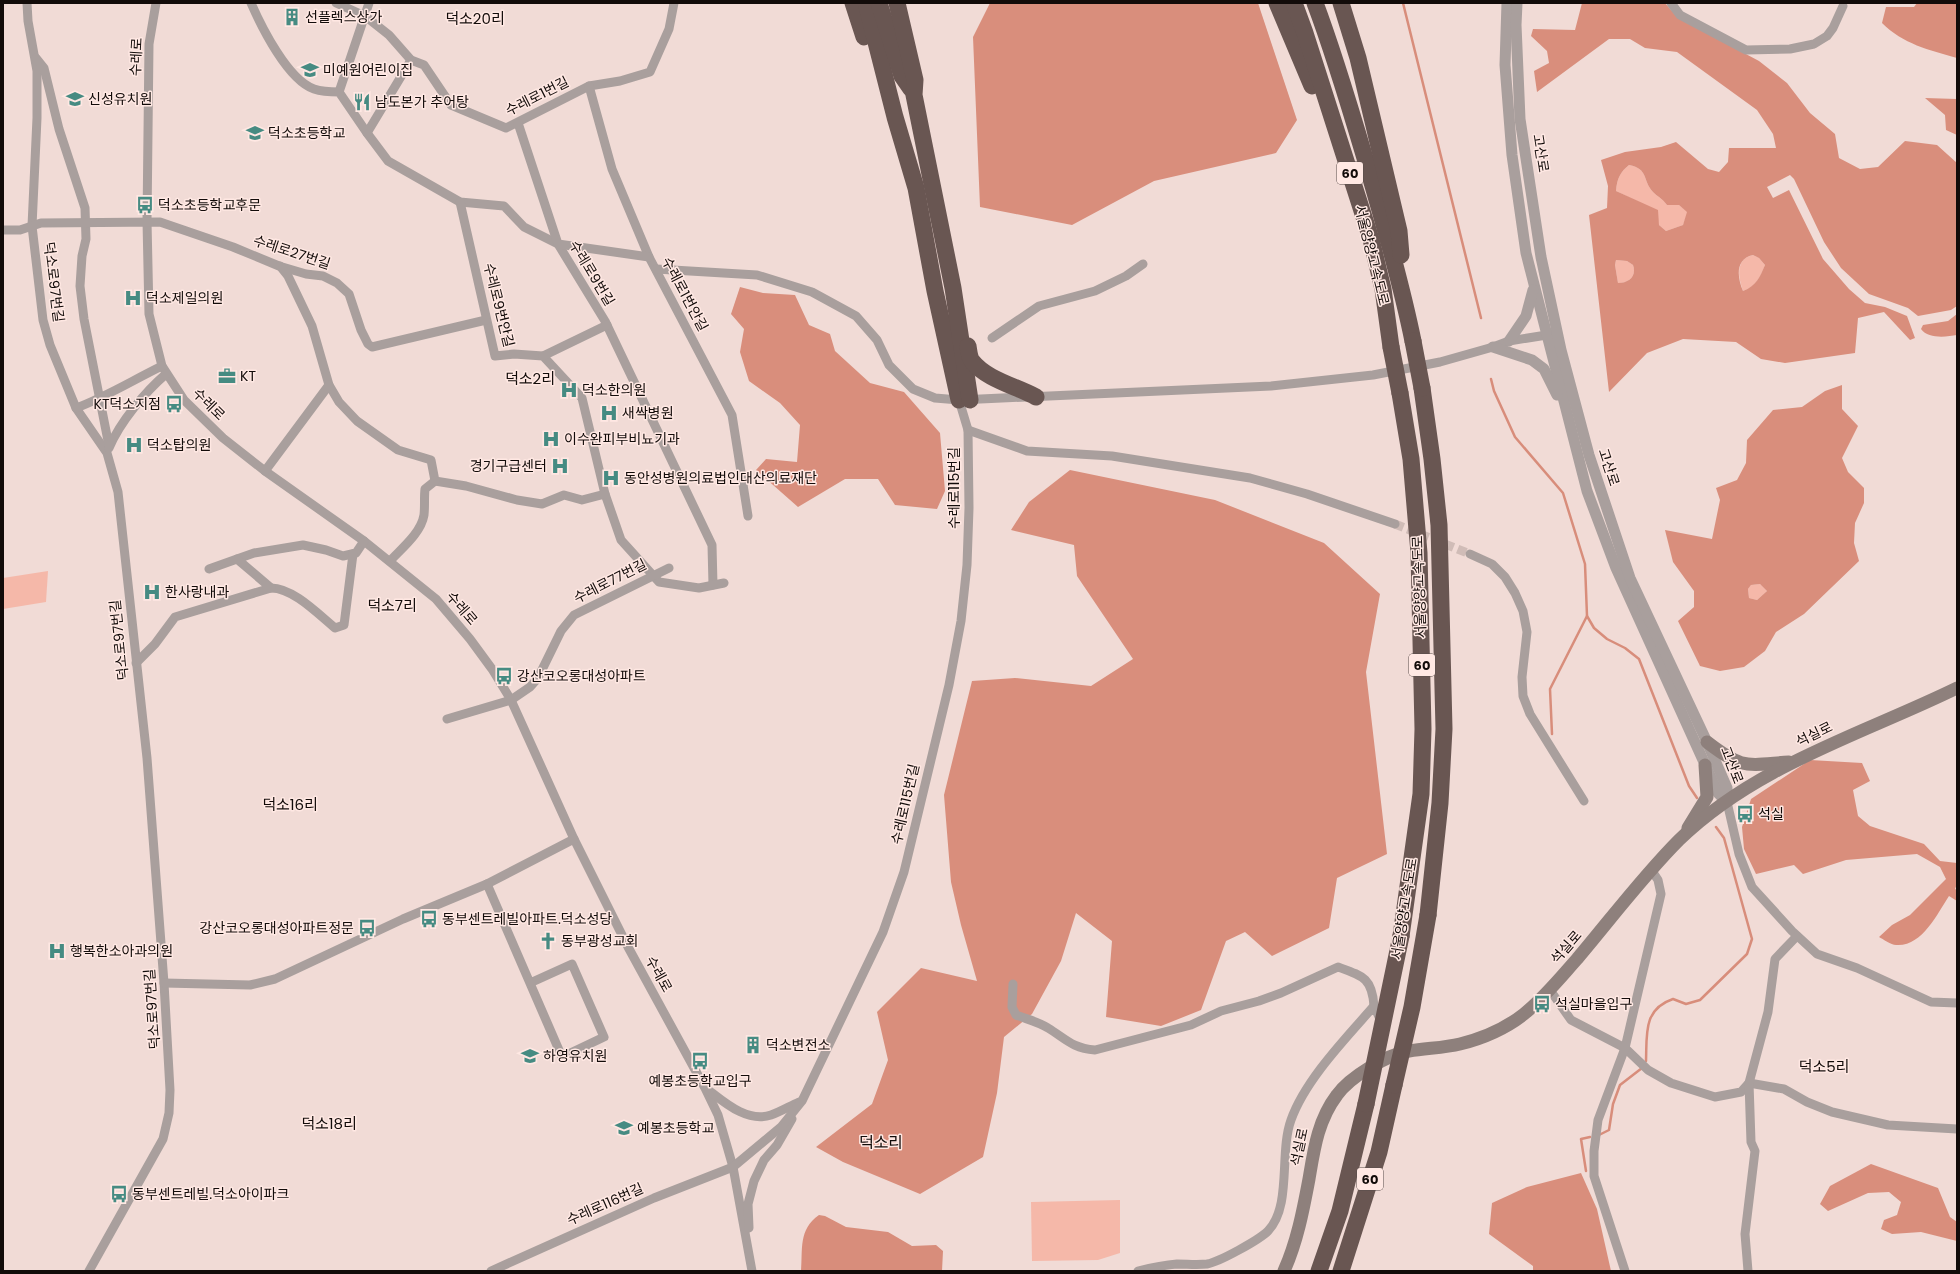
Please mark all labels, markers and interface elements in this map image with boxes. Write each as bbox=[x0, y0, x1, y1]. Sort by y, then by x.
building icon: 선플렉스상가 bbox=[282, 7, 302, 27]
place label: 선플렉스상가 bbox=[305, 7, 382, 27]
district label: 덕소20리 bbox=[445, 8, 505, 29]
street label: 수레로 bbox=[125, 37, 147, 77]
school or university icon: 미예원어린이집 bbox=[300, 60, 320, 80]
place label: 미예원어린이집 bbox=[323, 60, 413, 80]
street label: 수레로1번길 bbox=[502, 71, 572, 121]
school or university icon: 신성유치원 bbox=[65, 89, 85, 109]
place label: 신성유치원 bbox=[88, 89, 152, 109]
restaurant icon: 남도본가 추어탕 bbox=[352, 92, 372, 112]
place label: 남도본가 추어탕 bbox=[375, 92, 469, 112]
school or university icon: 덕소초등학교 bbox=[245, 123, 265, 143]
place label: 덕소초등학교 bbox=[268, 123, 345, 143]
street label: 고산로 bbox=[1528, 132, 1554, 174]
road number: 60 bbox=[1337, 162, 1363, 184]
bus stop icon: 덕소초등학교후문 bbox=[135, 195, 155, 215]
place label: 덕소초등학교후문 bbox=[158, 195, 261, 215]
street label: 서울양양고속도로 bbox=[1350, 203, 1394, 308]
street label: 수레로27번길 bbox=[251, 230, 333, 274]
street label: 수레로9번길 bbox=[565, 236, 619, 310]
street label: 덕소로97번길 bbox=[39, 241, 69, 323]
street label: 수레로1번안길 bbox=[657, 253, 713, 335]
street label: 수레로9번안길 bbox=[479, 261, 519, 349]
hospital icon: 덕소제일의원 bbox=[123, 288, 143, 308]
place label: 덕소제일의원 bbox=[146, 288, 223, 308]
office icon: KT bbox=[217, 366, 237, 386]
place label: KT bbox=[240, 366, 256, 386]
district label: 덕소2리 bbox=[505, 368, 555, 389]
hospital icon: 덕소한의원 bbox=[559, 380, 579, 400]
place label: 덕소한의원 bbox=[582, 380, 646, 400]
street label: 수레로 bbox=[188, 383, 230, 425]
place label: KT덕소지점 bbox=[94, 394, 161, 414]
bus stop icon: KT덕소지점 bbox=[164, 394, 184, 414]
hospital icon: 새싹병원 bbox=[599, 403, 619, 423]
place label: 새싹병원 bbox=[622, 403, 674, 423]
hospital icon: 이수완피부비뇨기과 bbox=[541, 429, 561, 449]
place label: 이수완피부비뇨기과 bbox=[564, 429, 680, 449]
hospital icon: 덕소탑의원 bbox=[124, 435, 144, 455]
place label: 덕소탑의원 bbox=[147, 435, 211, 455]
street label: 고산로 bbox=[1594, 446, 1625, 489]
street label: 수레로115번길 bbox=[944, 447, 964, 529]
place label: 경기구급센터 bbox=[470, 456, 547, 476]
hospital icon: 경기구급센터 bbox=[550, 456, 570, 476]
hospital icon: 동안성병원의료법인대산의료재단 bbox=[601, 468, 621, 488]
place label: 동안성병원의료법인대산의료재단 bbox=[624, 468, 817, 488]
street label: 서울양양고속도로 bbox=[1407, 535, 1431, 639]
street label: 수레로77번길 bbox=[570, 554, 650, 608]
hospital icon: 한사랑내과 bbox=[142, 582, 162, 602]
place label: 한사랑내과 bbox=[165, 582, 230, 602]
street label: 수레로 bbox=[442, 587, 482, 629]
district label: 덕소7리 bbox=[367, 595, 417, 616]
street label: 덕소로97번길 bbox=[105, 599, 133, 681]
road number: 60 bbox=[1409, 654, 1435, 676]
bus stop icon: 강산코오롱대성아파트 bbox=[494, 666, 514, 686]
place label: 강산코오롱대성아파트 bbox=[517, 666, 646, 686]
street label: 석실로 bbox=[1792, 716, 1836, 751]
street label: 고산로 bbox=[1716, 743, 1748, 787]
street label: 수레로115번길 bbox=[886, 762, 924, 846]
district label: 덕소16리 bbox=[262, 794, 318, 815]
bus stop icon: 석실 bbox=[1735, 804, 1755, 824]
place label: 석실 bbox=[1758, 804, 1784, 824]
street label: 서울양양고속도로 bbox=[1386, 856, 1422, 961]
bus stop icon: 동부센트레빌아파트.덕소성당 bbox=[419, 909, 439, 929]
place label: 동부센트레빌아파트.덕소성당 bbox=[442, 909, 612, 929]
place label: 강산코오롱대성아파트정문 bbox=[199, 918, 354, 938]
bus stop icon: 강산코오롱대성아파트정문 bbox=[357, 918, 377, 938]
street label: 석실로 bbox=[1546, 926, 1586, 968]
church icon: 동부광성교회 bbox=[538, 931, 558, 951]
place label: 동부광성교회 bbox=[561, 931, 638, 951]
hospital icon: 행복한소아과의원 bbox=[47, 941, 67, 961]
place label: 행복한소아과의원 bbox=[70, 941, 173, 961]
street label: 수레로 bbox=[641, 952, 677, 996]
street label: 덕소로97번길 bbox=[139, 968, 165, 1050]
bus stop icon: 석실마을입구 bbox=[1532, 994, 1552, 1014]
place label: 석실마을입구 bbox=[1555, 994, 1632, 1014]
building icon: 덕소변전소 bbox=[743, 1035, 763, 1055]
place label: 덕소변전소 bbox=[766, 1035, 831, 1055]
school or university icon: 하영유치원 bbox=[520, 1046, 540, 1066]
place label: 하영유치원 bbox=[543, 1046, 607, 1066]
bus stop icon: 예봉초등학교입구 bbox=[690, 1051, 710, 1071]
district label: 덕소5리 bbox=[1799, 1056, 1849, 1077]
place label: 예봉초등학교입구 bbox=[648, 1071, 752, 1091]
district label: 덕소18리 bbox=[301, 1113, 357, 1134]
school or university icon: 예봉초등학교 bbox=[614, 1118, 634, 1138]
place label: 예봉초등학교 bbox=[637, 1118, 714, 1138]
street label: 석실로 bbox=[1285, 1126, 1313, 1168]
district label: 덕소리 bbox=[859, 1131, 903, 1154]
road number: 60 bbox=[1357, 1168, 1383, 1190]
street label: 수레로116번길 bbox=[563, 1178, 647, 1230]
bus stop icon: 동부센트레빌.덕소아이파크 bbox=[109, 1184, 129, 1204]
place label: 동부센트레빌.덕소아이파크 bbox=[132, 1184, 290, 1204]

